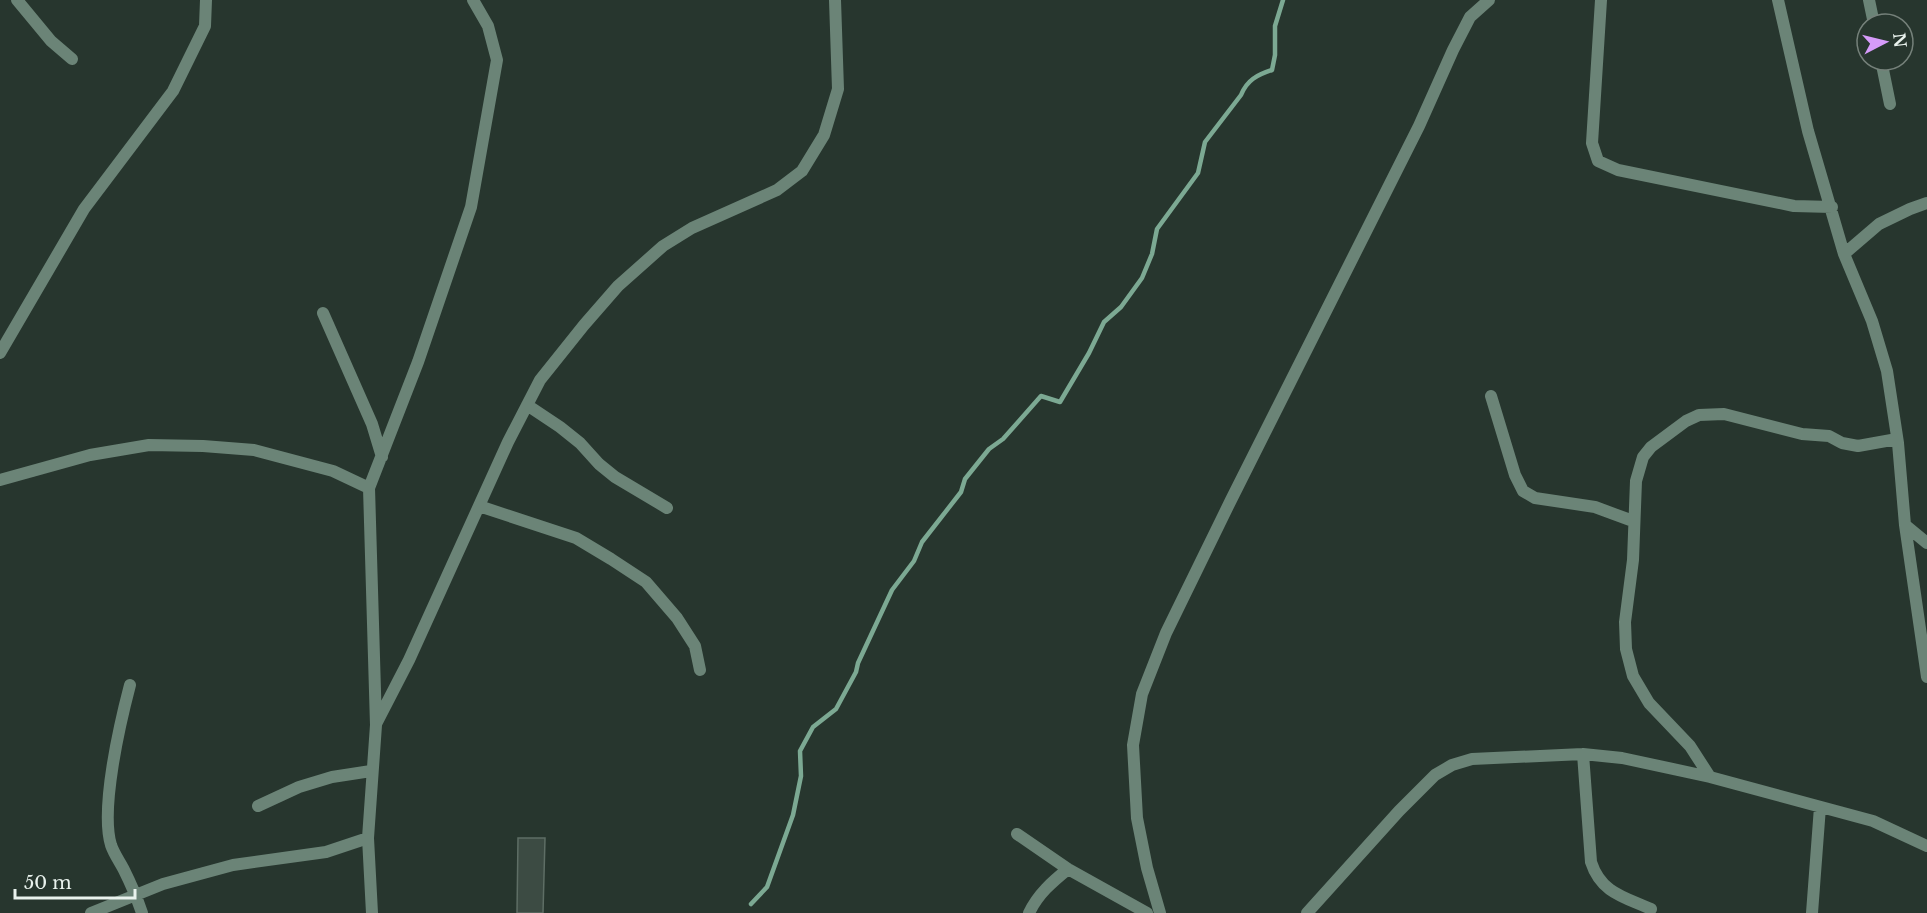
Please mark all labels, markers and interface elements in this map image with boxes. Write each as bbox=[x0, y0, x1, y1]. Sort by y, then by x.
north arrow bbox=[1855, 12, 1915, 72]
text: N bbox=[1889, 31, 1911, 49]
scale bar bbox=[15, 862, 135, 900]
text: 50 m bbox=[24, 872, 72, 894]

